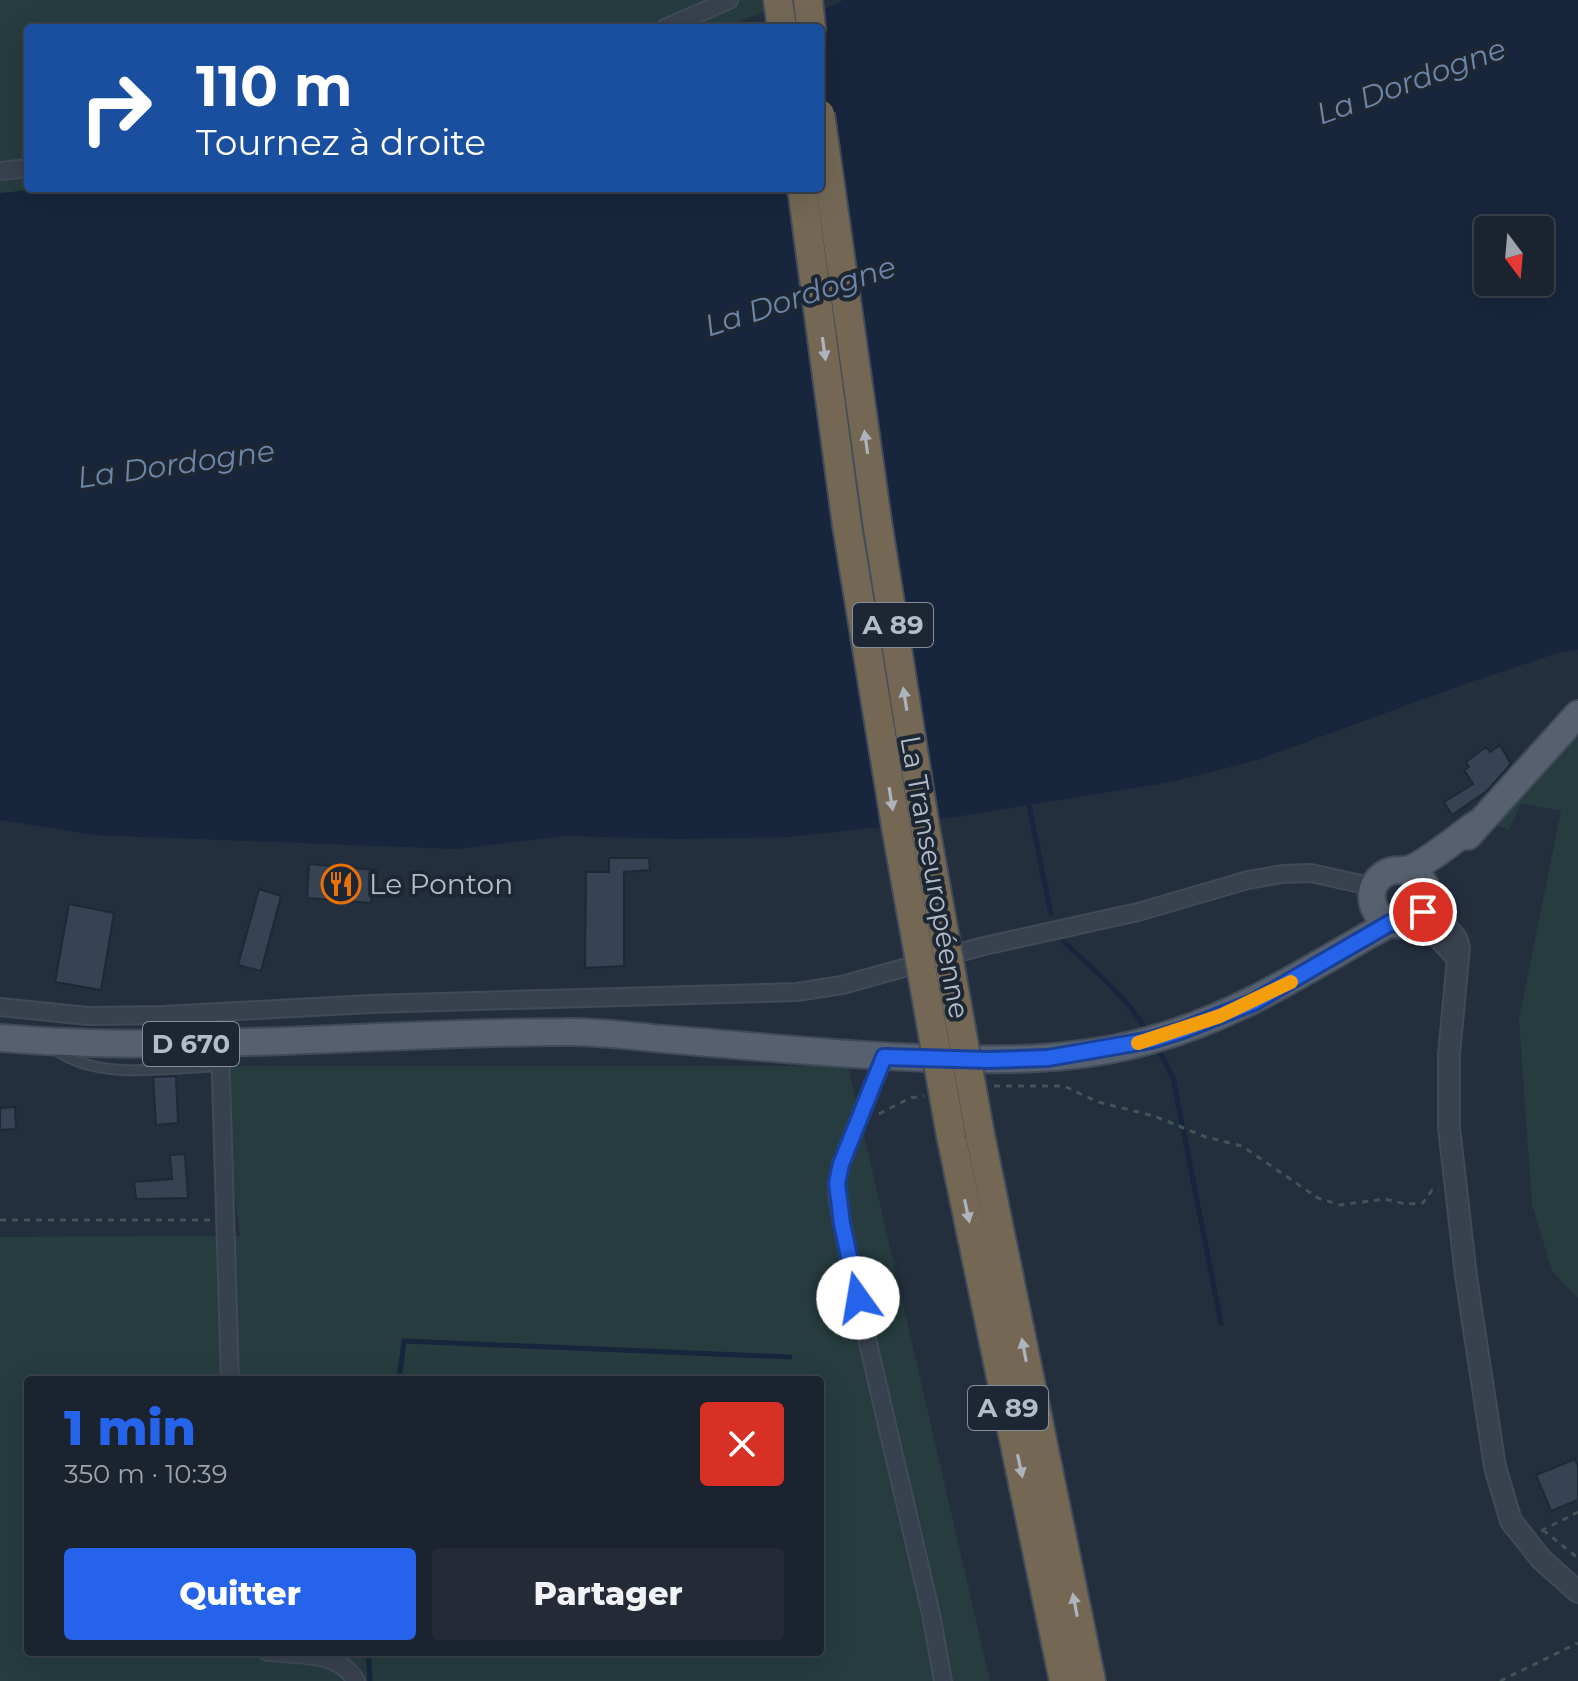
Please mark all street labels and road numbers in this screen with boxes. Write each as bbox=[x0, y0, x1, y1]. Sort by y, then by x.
road number: A 89 bbox=[853, 603, 933, 647]
street label: La Transeuropéenne bbox=[893, 733, 977, 1021]
road number: D 670 bbox=[143, 1022, 239, 1066]
road number: A 89 bbox=[968, 1386, 1048, 1430]

